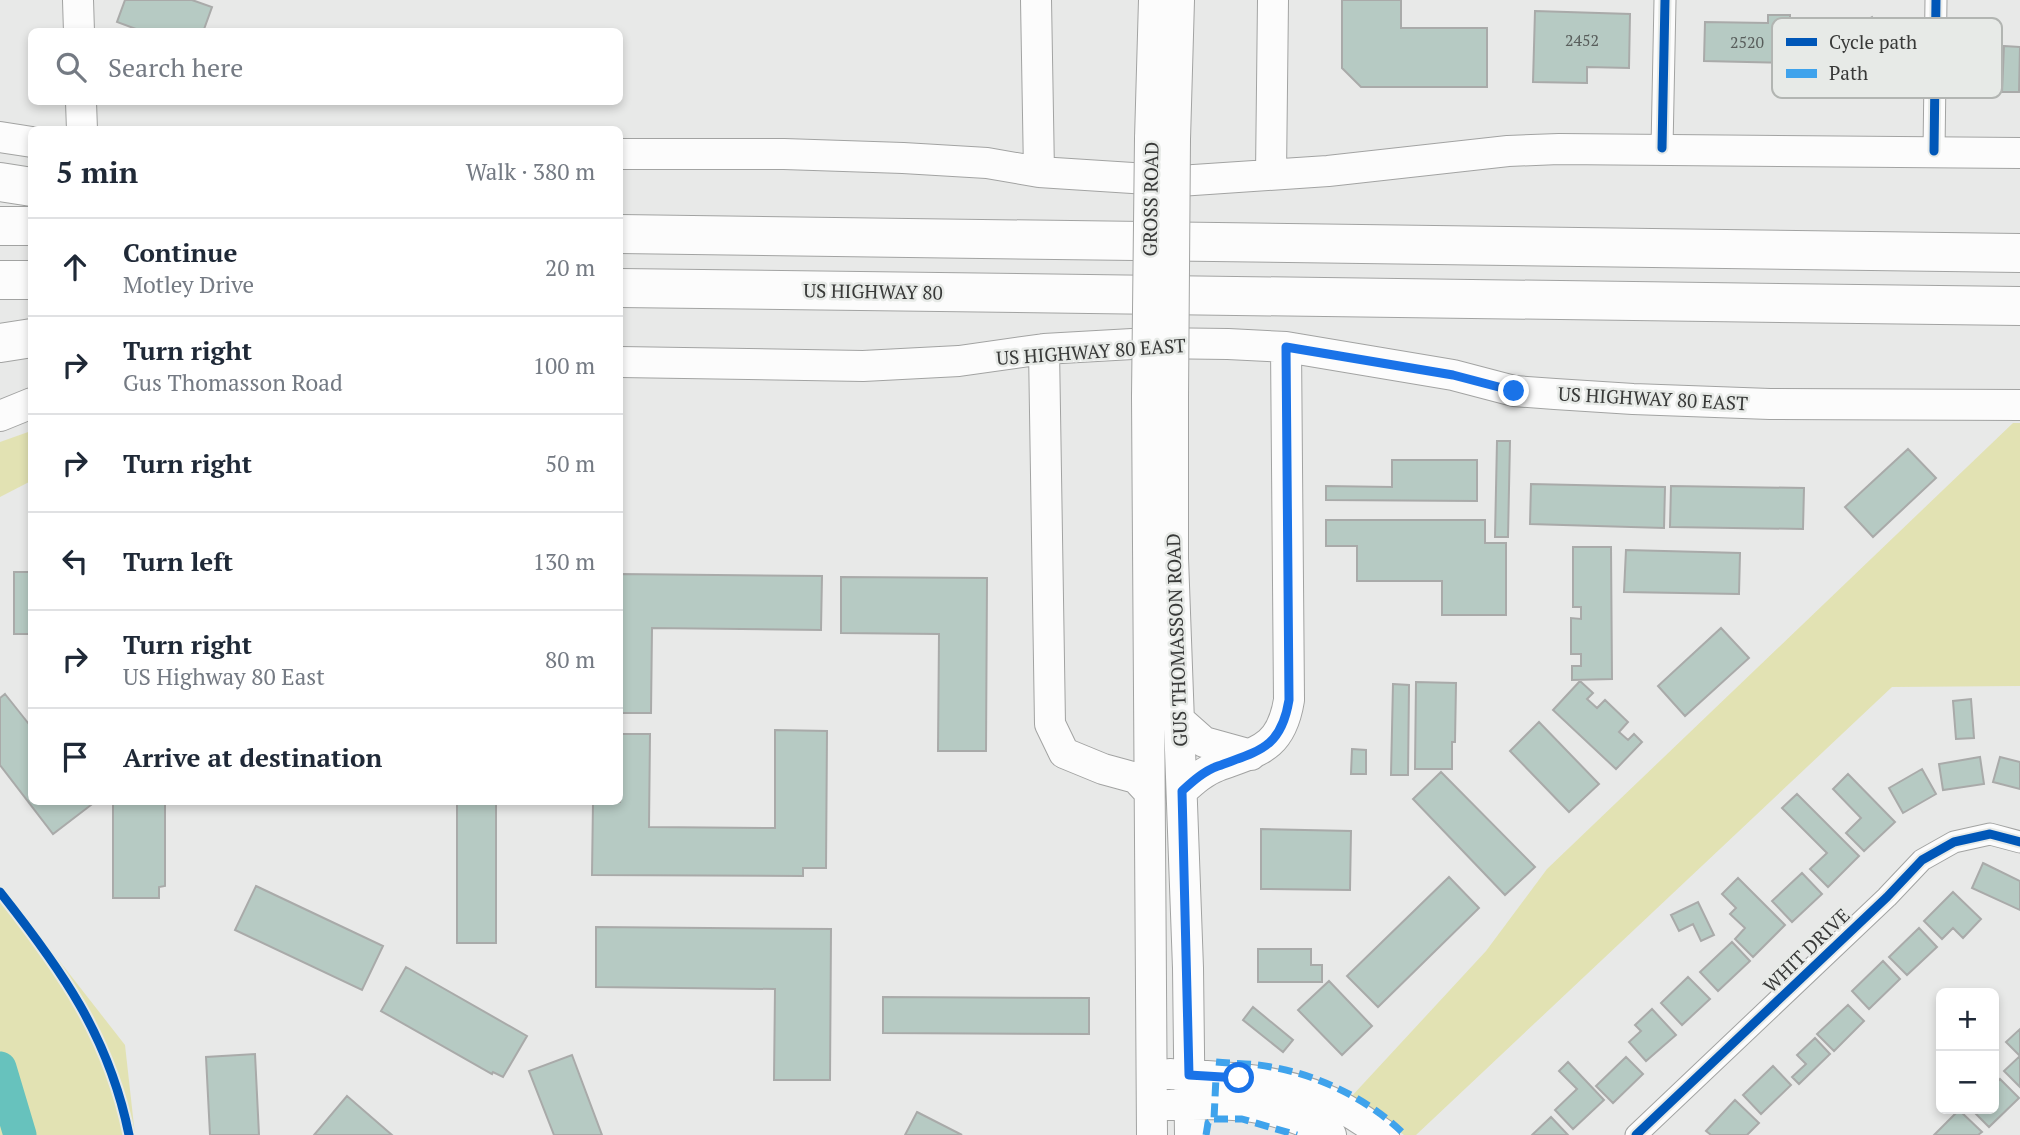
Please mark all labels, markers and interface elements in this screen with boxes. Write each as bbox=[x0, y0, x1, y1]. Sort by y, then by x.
legend bbox=[1772, 18, 2002, 98]
search box bbox=[28, 28, 623, 105]
house number: 2452 bbox=[1565, 29, 1599, 51]
text: Cycle path bbox=[1829, 29, 1917, 54]
house number: 2520 bbox=[1730, 31, 1764, 53]
icon: search bbox=[52, 48, 90, 86]
text: Search here bbox=[108, 50, 243, 84]
text: Path bbox=[1829, 60, 1868, 85]
street label: GROSS ROAD bbox=[1137, 141, 1163, 257]
text: 5 min bbox=[56, 152, 138, 192]
text: Walk · 380 m bbox=[466, 156, 595, 187]
text: Continue bbox=[123, 235, 237, 269]
icon: ahead bbox=[56, 248, 94, 286]
text: 20 m bbox=[545, 252, 595, 283]
text: Motley Drive bbox=[123, 269, 254, 300]
street label: US HIGHWAY 80 bbox=[803, 277, 943, 305]
street label: US HIGHWAY 80 EAST bbox=[995, 332, 1187, 370]
text: Turn right bbox=[123, 333, 252, 367]
icon: right bbox=[56, 346, 94, 384]
text: 100 m bbox=[533, 350, 595, 381]
text: Gus Thomasson Road bbox=[123, 367, 343, 398]
route end bbox=[1498, 375, 1529, 406]
street label: US HIGHWAY 80 EAST bbox=[1557, 381, 1749, 415]
icon: right bbox=[56, 444, 94, 482]
text: Turn right bbox=[123, 446, 252, 480]
text: 50 m bbox=[545, 448, 595, 479]
street label: GUS THOMASSON ROAD bbox=[1160, 533, 1192, 747]
icon: left bbox=[56, 542, 94, 580]
text: Turn left bbox=[123, 544, 233, 578]
text: 130 m bbox=[533, 546, 595, 577]
text: Turn right bbox=[123, 627, 252, 661]
icon: right bbox=[56, 640, 94, 678]
text: 80 m bbox=[545, 644, 595, 675]
text: US Highway 80 East bbox=[123, 661, 325, 692]
icon: arrive bbox=[56, 738, 94, 776]
text: Arrive at destination bbox=[123, 740, 382, 774]
street label: WHIT DRIVE bbox=[1757, 902, 1855, 998]
map controls bbox=[1936, 988, 1999, 1114]
button: + bbox=[1936, 988, 1999, 1051]
button: − bbox=[1936, 1051, 1999, 1114]
route start bbox=[1223, 1062, 1254, 1093]

